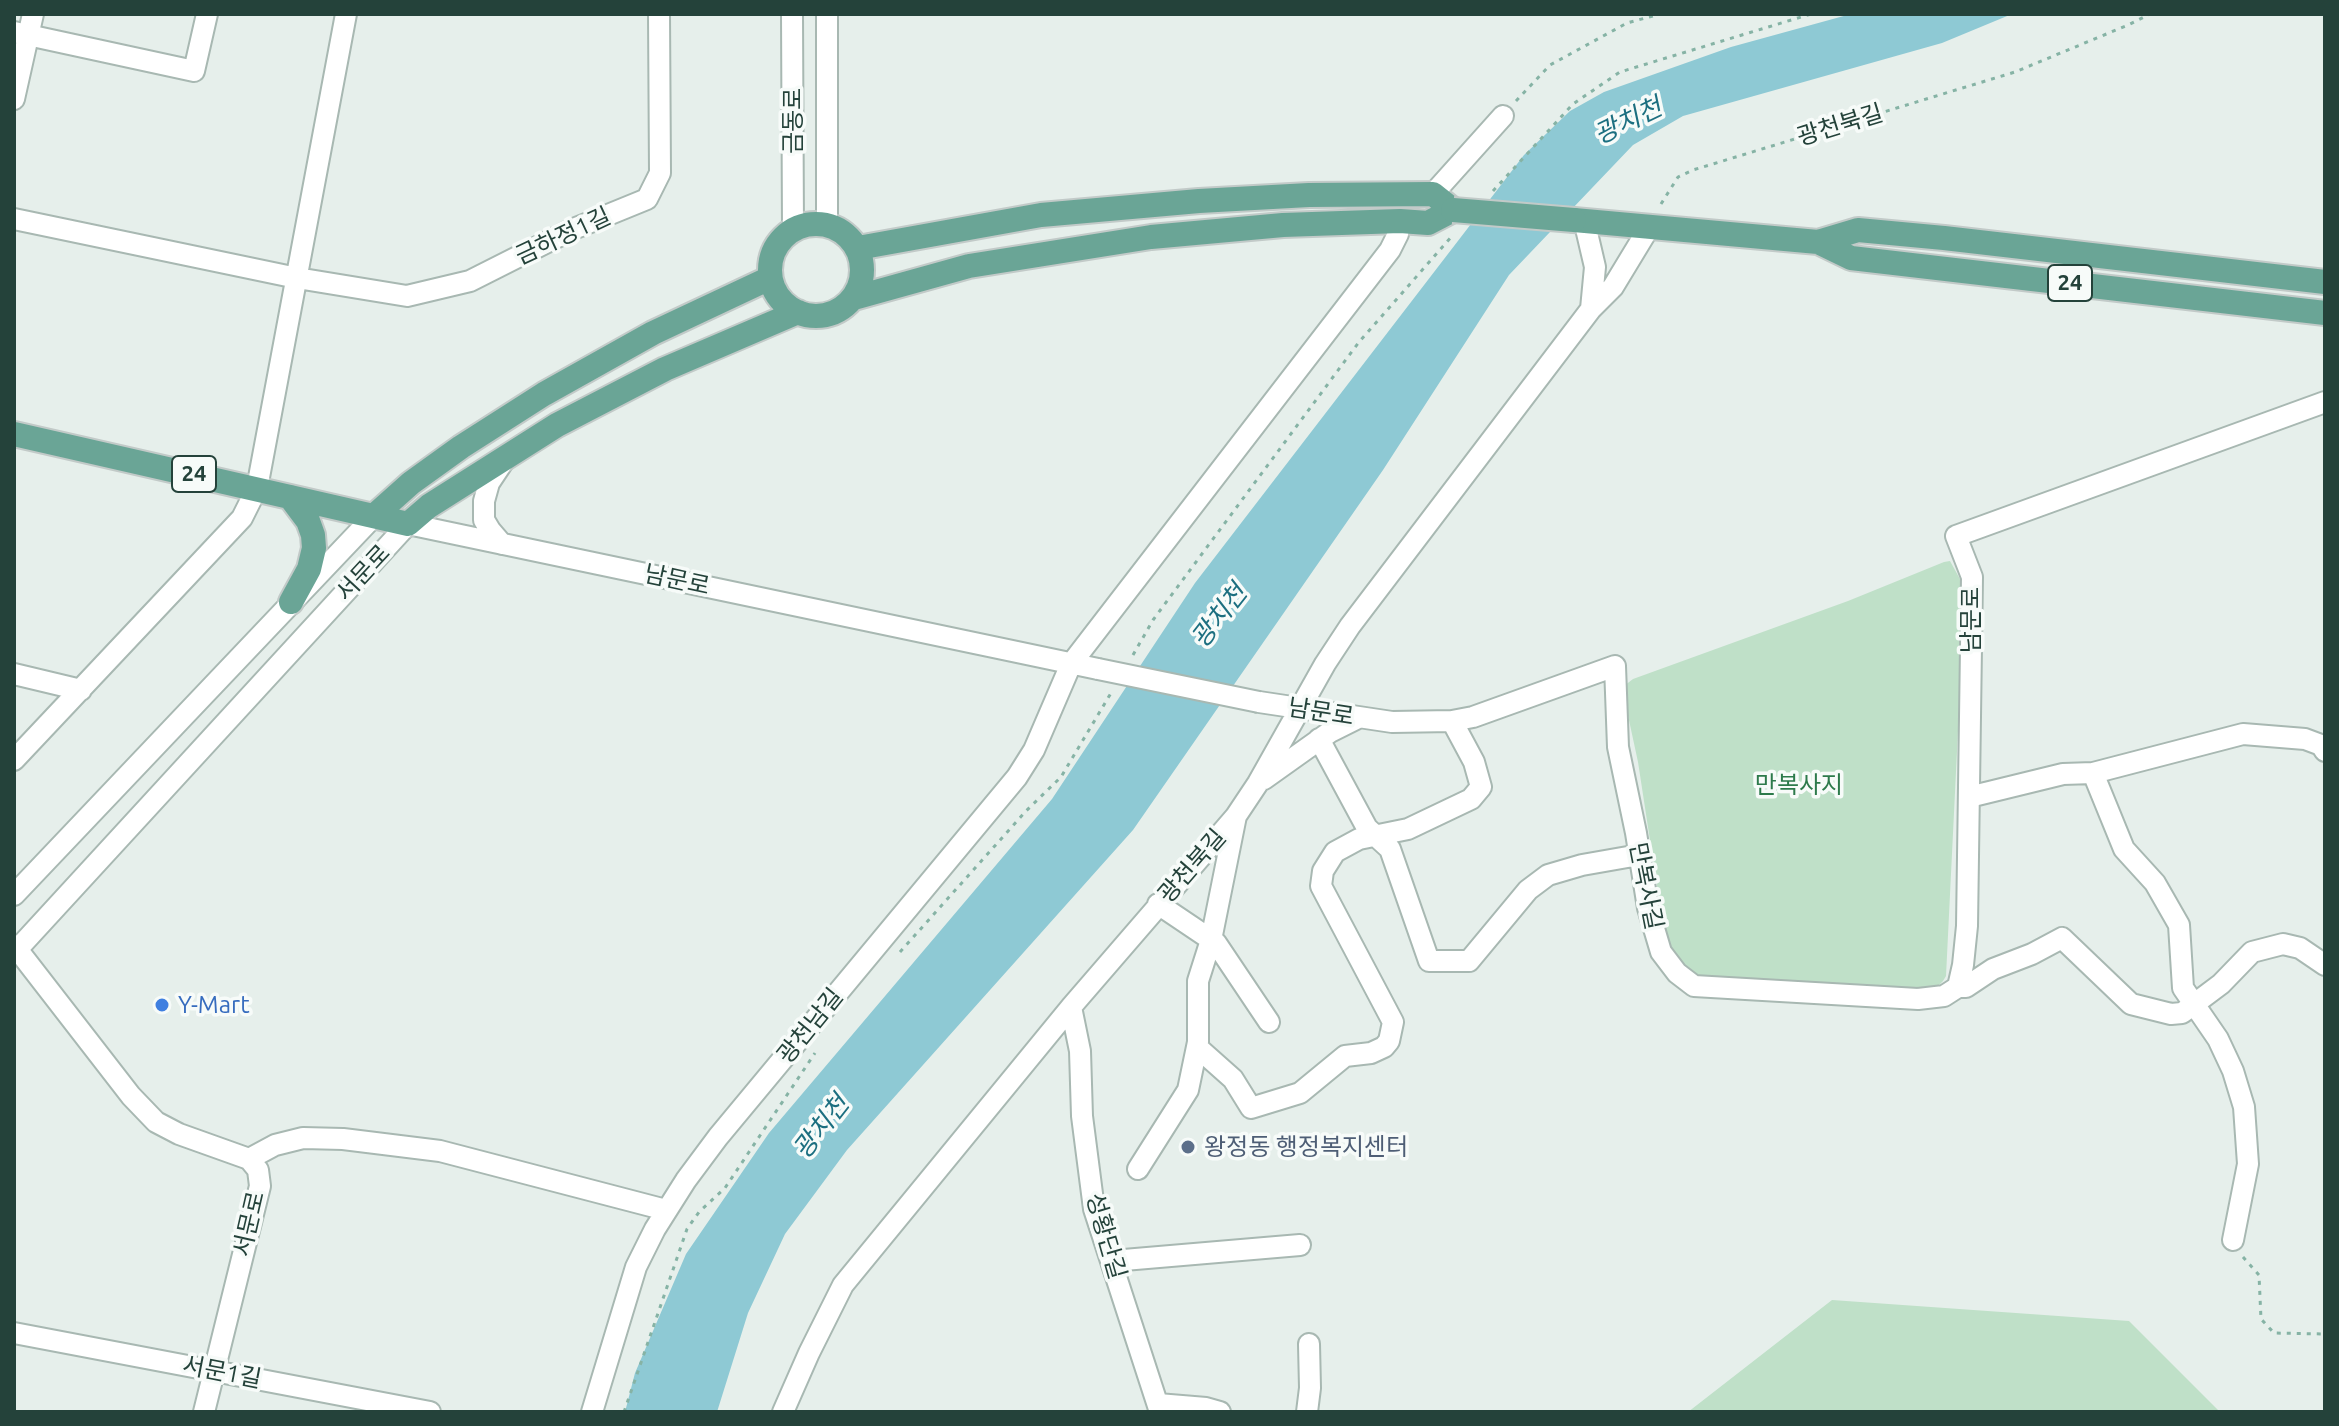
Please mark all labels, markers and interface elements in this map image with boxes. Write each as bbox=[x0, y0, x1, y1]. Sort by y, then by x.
street label: 금동로 bbox=[779, 88, 807, 154]
water label: 광치천 bbox=[1589, 91, 1667, 151]
street label: 광천북길 bbox=[1794, 98, 1886, 152]
street label: 금하정1길 bbox=[511, 201, 615, 271]
road number: 24 bbox=[2048, 265, 2092, 301]
road number: 24 bbox=[172, 456, 216, 492]
street label: 서문로 bbox=[330, 539, 396, 607]
street label: 남문로 bbox=[642, 559, 712, 601]
water label: 광치천 bbox=[1185, 578, 1253, 654]
street label: 남문로 bbox=[1957, 587, 1985, 653]
street label: 남문로 bbox=[1286, 693, 1356, 731]
park label: 만복사지 bbox=[1755, 771, 1843, 799]
street label: 광천북길 bbox=[1152, 823, 1232, 909]
street label: 만복사길 bbox=[1623, 840, 1669, 932]
street label: 광천남길 bbox=[771, 983, 849, 1069]
place label: Y-Mart bbox=[178, 991, 250, 1019]
marker: Y-Mart bbox=[153, 996, 171, 1014]
water label: 광치천 bbox=[787, 1089, 855, 1165]
place label: 왕정동 행정복지센터 bbox=[1204, 1133, 1408, 1161]
marker: 왕정동 행정복지센터 bbox=[1179, 1138, 1197, 1156]
street label: 서문로 bbox=[228, 1188, 270, 1260]
street label: 성황단길 bbox=[1080, 1190, 1132, 1282]
street label: 서문1길 bbox=[180, 1350, 264, 1394]

